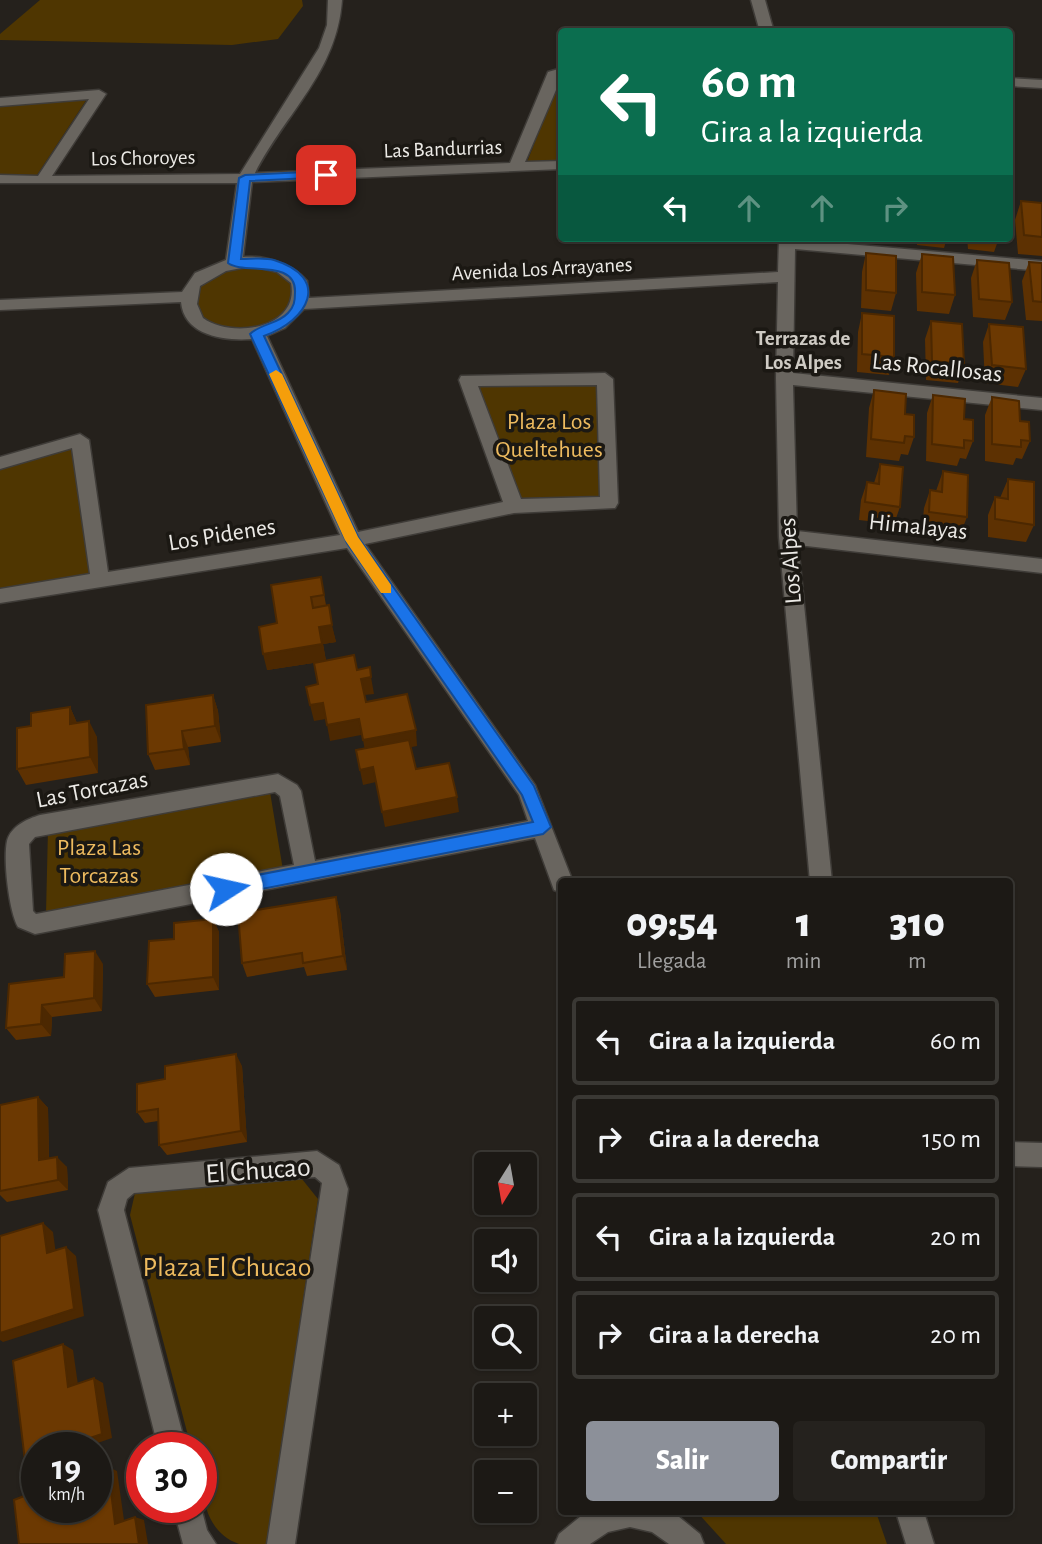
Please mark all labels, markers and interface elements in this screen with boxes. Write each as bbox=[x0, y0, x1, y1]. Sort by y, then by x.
icon: left bbox=[586, 56, 677, 147]
text: 60 m bbox=[701, 58, 797, 107]
text: Gira a la izquierda bbox=[701, 116, 923, 148]
street label: Las Bandurrias bbox=[383, 136, 503, 162]
pin bbox=[296, 145, 356, 205]
street label: Los Choroyes bbox=[90, 147, 196, 169]
icon: arrive bbox=[307, 156, 345, 194]
icon: left bbox=[657, 189, 695, 227]
icon: ahead bbox=[730, 189, 768, 227]
icon: ahead bbox=[803, 189, 841, 227]
icon: right bbox=[876, 189, 914, 227]
street label: Avenida Los Arrayanes bbox=[451, 254, 633, 284]
district label: Terrazas de Los Alpes bbox=[756, 328, 851, 373]
street label: Las Rocallosas bbox=[871, 349, 1003, 387]
park label: Plaza Los Queltehues bbox=[495, 410, 603, 462]
street label: Himalayas bbox=[867, 510, 969, 544]
street label: Los Pidenes bbox=[167, 515, 277, 555]
street label: Los Alpes bbox=[776, 517, 806, 605]
street label: Las Torcazas bbox=[34, 767, 150, 813]
park label: Plaza Las Torcazas bbox=[57, 836, 141, 888]
position arrow bbox=[189, 852, 263, 926]
text: 09:54 bbox=[626, 902, 718, 944]
text: 1 bbox=[796, 902, 811, 944]
text: 310 bbox=[889, 902, 945, 944]
text: Llegada bbox=[637, 950, 707, 973]
text: min bbox=[786, 950, 821, 973]
text: m bbox=[908, 950, 926, 973]
icon: left bbox=[590, 1022, 628, 1060]
text: Gira a la izquierda bbox=[649, 1028, 835, 1054]
text: 60 m bbox=[930, 1028, 981, 1054]
icon: right bbox=[590, 1120, 628, 1158]
text: Gira a la derecha bbox=[649, 1126, 820, 1152]
text: 150 m bbox=[922, 1126, 981, 1152]
north arrow bbox=[474, 1152, 537, 1214]
map controls bbox=[474, 1152, 537, 1523]
street label: El Chucao bbox=[204, 1153, 312, 1189]
icon: left bbox=[590, 1218, 628, 1256]
text: Gira a la izquierda bbox=[649, 1224, 835, 1250]
text: 20 m bbox=[930, 1224, 981, 1250]
button: sound bbox=[474, 1229, 537, 1292]
park label: Plaza El Chucao bbox=[142, 1254, 312, 1282]
button: search bbox=[474, 1306, 537, 1369]
icon: right bbox=[590, 1316, 628, 1354]
text: Gira a la derecha bbox=[649, 1322, 820, 1348]
text: 20 m bbox=[930, 1322, 981, 1348]
button: + bbox=[474, 1383, 537, 1446]
button: Salir bbox=[586, 1421, 779, 1501]
button: Compartir bbox=[793, 1421, 985, 1501]
speed limit sign: 30 bbox=[126, 1432, 217, 1523]
text: 19 bbox=[52, 1451, 81, 1486]
button: − bbox=[474, 1460, 537, 1523]
text: km/h bbox=[48, 1486, 85, 1504]

